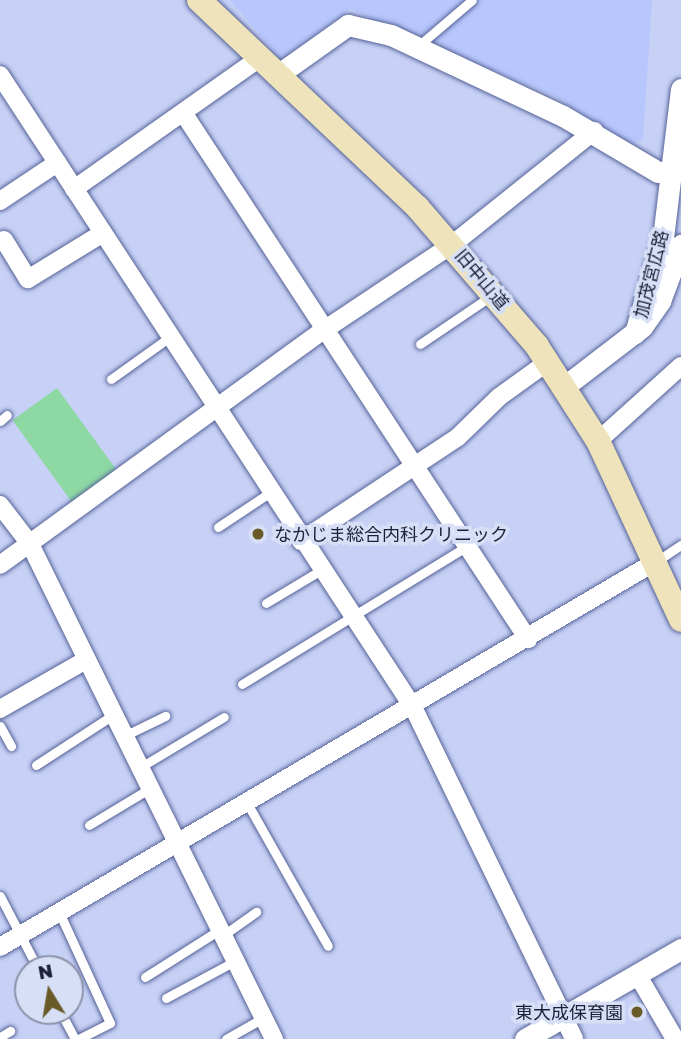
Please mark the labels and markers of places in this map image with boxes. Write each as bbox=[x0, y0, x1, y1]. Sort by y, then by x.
place label: なかじま総合内科クリニック bbox=[274, 523, 508, 545]
marker: なかじま総合内科クリニック bbox=[248, 524, 268, 544]
place label: 東大成保育園 bbox=[515, 1001, 623, 1023]
marker: 東大成保育園 bbox=[629, 1004, 645, 1020]

